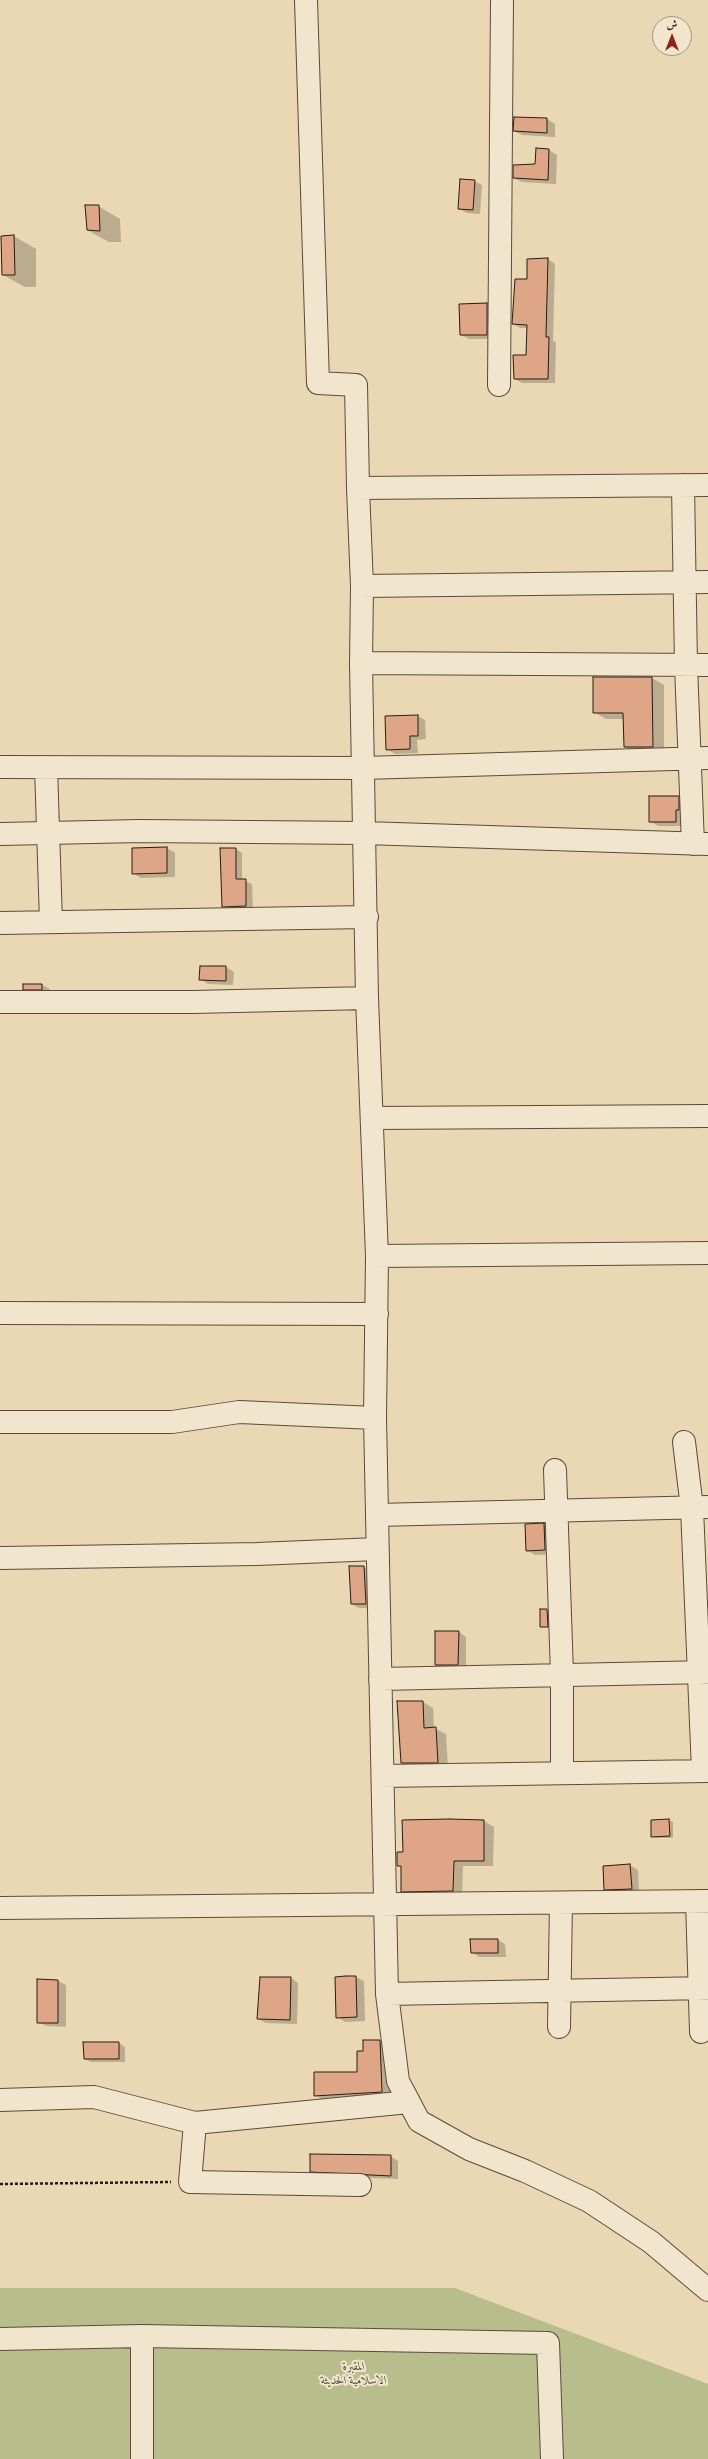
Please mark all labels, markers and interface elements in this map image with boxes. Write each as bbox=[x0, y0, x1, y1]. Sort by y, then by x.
north arrow bbox=[652, 16, 692, 56]
text: ش bbox=[667, 18, 677, 31]
park label: المقبرة الاسلامية الحديثة bbox=[321, 2360, 387, 2388]

